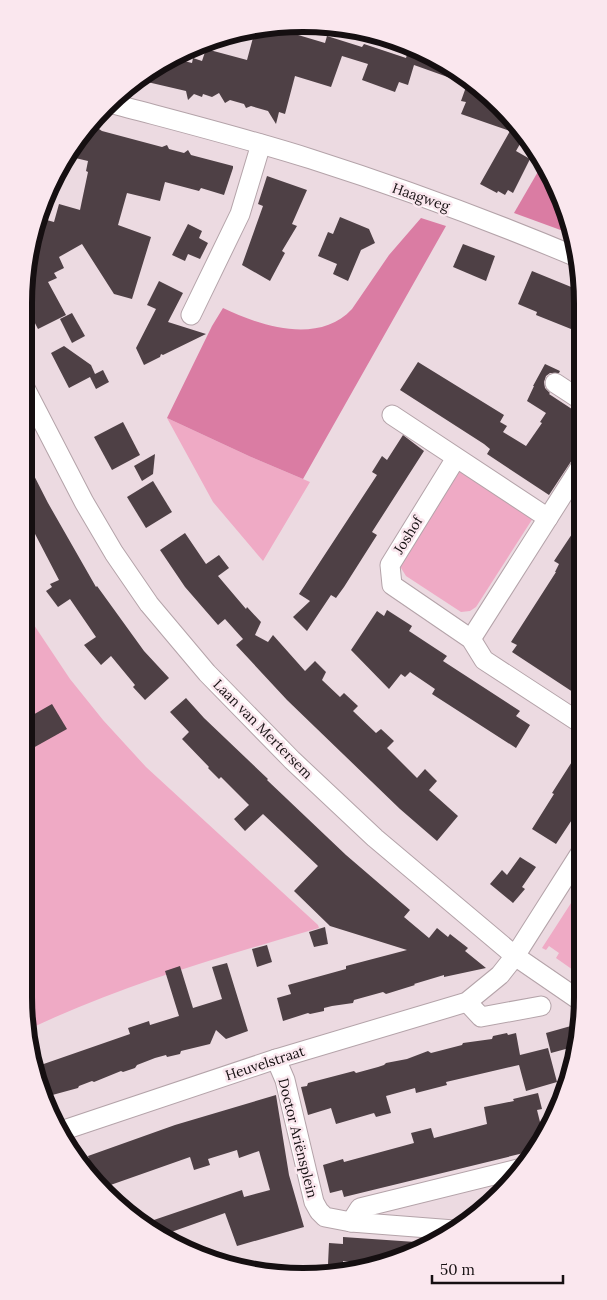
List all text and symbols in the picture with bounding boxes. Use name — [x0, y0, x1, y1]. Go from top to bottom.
street label: Haagweg — [390, 179, 452, 215]
street label: Joshof — [389, 512, 427, 558]
street label: Laan van Mertersem — [209, 675, 317, 783]
street label: Heuvelstraat — [223, 1042, 308, 1084]
street label: Doctor Ariënsplein — [274, 1076, 322, 1200]
scale bar — [432, 1252, 563, 1284]
text: 50 m — [440, 1260, 475, 1279]

